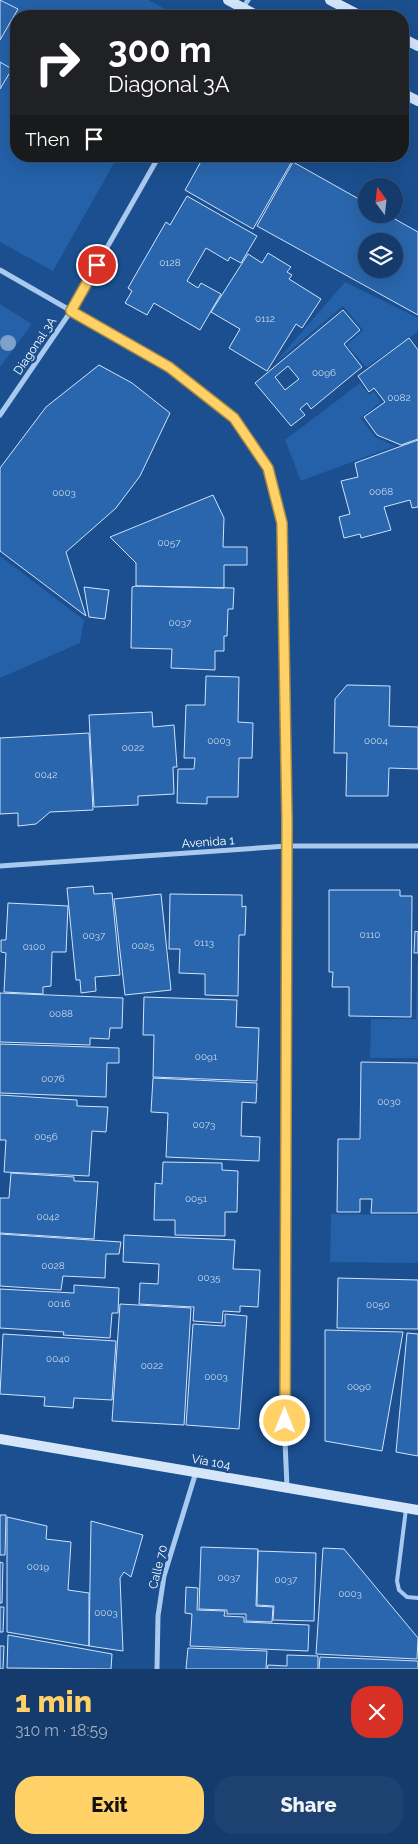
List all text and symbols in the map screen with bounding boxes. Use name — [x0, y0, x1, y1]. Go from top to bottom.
text: 300 m — [108, 29, 212, 70]
icon: right — [25, 30, 90, 95]
text: Diagonal 3A — [108, 71, 230, 97]
icon: arrive — [80, 125, 108, 153]
text: Then — [25, 128, 70, 150]
north arrow — [358, 178, 402, 222]
map controls — [358, 178, 403, 278]
button: layers — [358, 233, 403, 278]
pin — [76, 244, 118, 286]
icon: arrive — [83, 251, 111, 279]
house number: 0128 — [159, 257, 181, 268]
house number: 0112 — [255, 313, 275, 324]
street label: Diagonal 3A — [11, 315, 59, 377]
house number: 0096 — [312, 367, 336, 378]
house number: 0082 — [387, 392, 411, 403]
house number: 0068 — [369, 486, 393, 497]
house number: 0003 — [52, 487, 76, 498]
house number: 0057 — [157, 537, 181, 548]
house number: 0037 — [169, 617, 192, 628]
house number: 0003 — [207, 735, 231, 746]
house number: 0004 — [364, 735, 388, 746]
house number: 0022 — [122, 742, 144, 753]
house number: 0042 — [35, 769, 57, 780]
street label: Avenida 1 — [181, 833, 235, 851]
house number: 0110 — [360, 929, 380, 940]
house number: 0037 — [83, 930, 106, 941]
house number: 0113 — [194, 937, 214, 948]
house number: 0025 — [132, 940, 155, 951]
house number: 0100 — [23, 941, 45, 952]
house number: 0088 — [49, 1008, 73, 1019]
house number: 0091 — [195, 1051, 218, 1062]
house number: 0076 — [41, 1073, 65, 1084]
house number: 0030 — [377, 1096, 401, 1107]
house number: 0073 — [193, 1119, 215, 1130]
house number: 0056 — [34, 1131, 58, 1142]
house number: 0051 — [185, 1193, 208, 1204]
house number: 0042 — [37, 1211, 59, 1222]
house number: 0028 — [41, 1260, 65, 1271]
house number: 0035 — [197, 1272, 221, 1283]
house number: 0016 — [48, 1298, 70, 1309]
house number: 0050 — [366, 1299, 390, 1310]
house number: 0040 — [46, 1353, 70, 1364]
house number: 0022 — [141, 1360, 163, 1371]
house number: 0003 — [204, 1371, 228, 1382]
house number: 0090 — [347, 1381, 371, 1392]
position arrow — [258, 1394, 310, 1446]
street label: Vía 104 — [190, 1452, 232, 1472]
street label: Calle 70 — [146, 1543, 170, 1591]
house number: 0019 — [27, 1561, 49, 1572]
house number: 0037 — [218, 1572, 241, 1583]
house number: 0037 — [275, 1574, 298, 1585]
house number: 0003 — [338, 1588, 362, 1599]
house number: 0003 — [94, 1607, 118, 1618]
text: 1 min — [15, 1684, 92, 1719]
button: close — [351, 1686, 403, 1738]
text: 310 m · 18:59 — [15, 1721, 108, 1740]
button: Exit — [15, 1776, 204, 1834]
button: Share — [214, 1776, 403, 1834]

